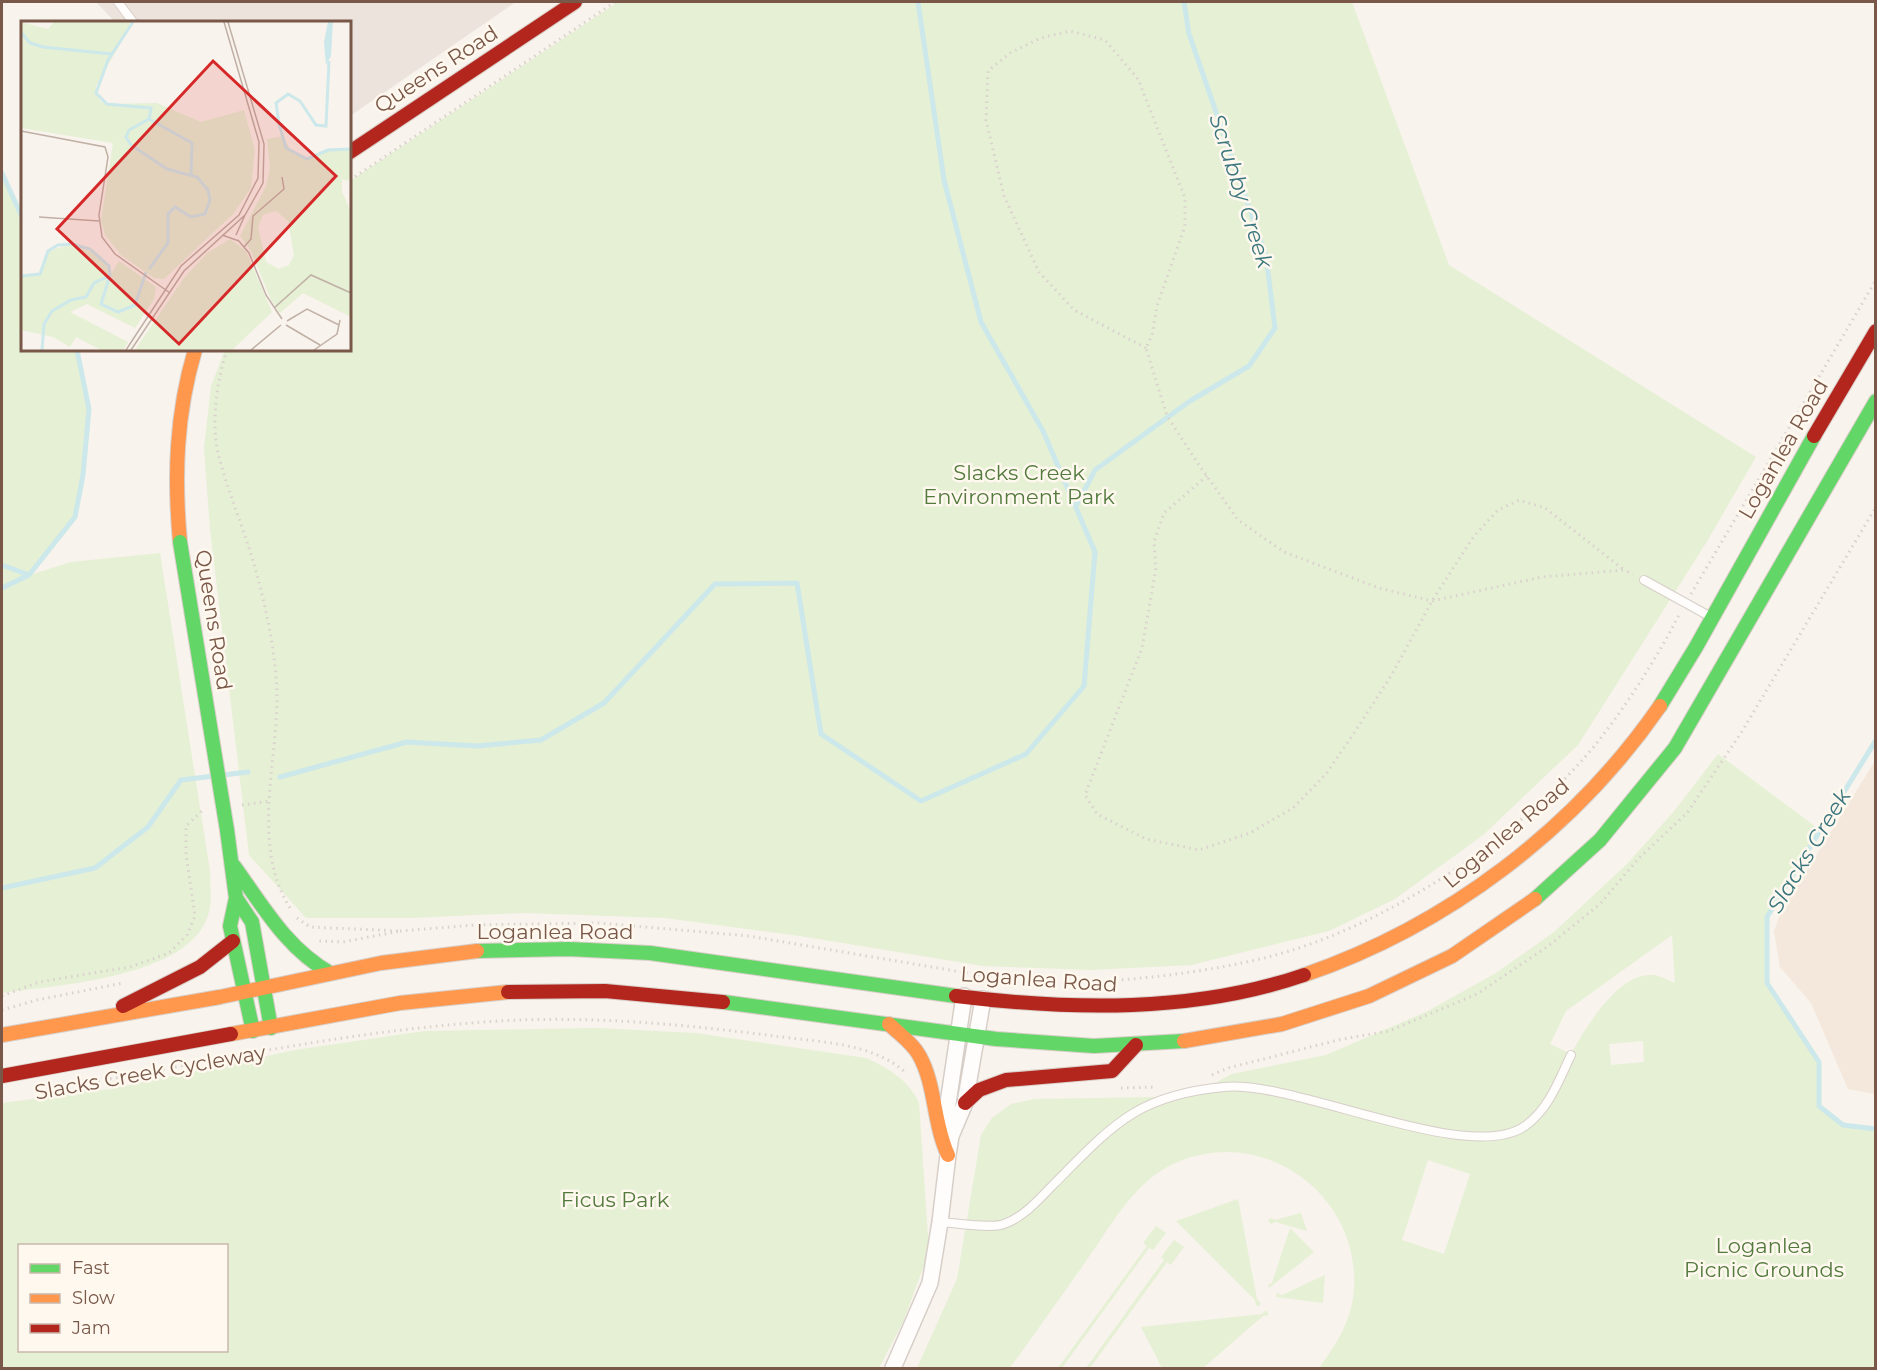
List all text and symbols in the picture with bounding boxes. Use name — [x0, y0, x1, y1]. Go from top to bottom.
street label: Queens Road — [370, 20, 502, 118]
inset map — [21, 21, 351, 351]
water label: Scrubby Creek — [1203, 110, 1279, 272]
street label: Loganlea Road — [1733, 375, 1833, 523]
park label: Slacks Creek Environment Park — [923, 460, 1115, 509]
street label: Queens Road — [191, 548, 237, 692]
street label: Loganlea Road — [1438, 773, 1574, 893]
water label: Slacks Creek — [1761, 783, 1857, 918]
street label: Loganlea Road — [476, 919, 634, 944]
street label: Loganlea Road — [960, 961, 1118, 997]
street label: Slacks Creek Cycleway — [32, 1039, 268, 1105]
park label: Ficus Park — [561, 1187, 670, 1212]
park label: Loganlea Picnic Grounds — [1684, 1233, 1844, 1282]
legend — [18, 1244, 228, 1352]
text: Fast — [72, 1257, 110, 1279]
text: Slow — [72, 1287, 115, 1309]
text: Jam — [71, 1317, 111, 1339]

